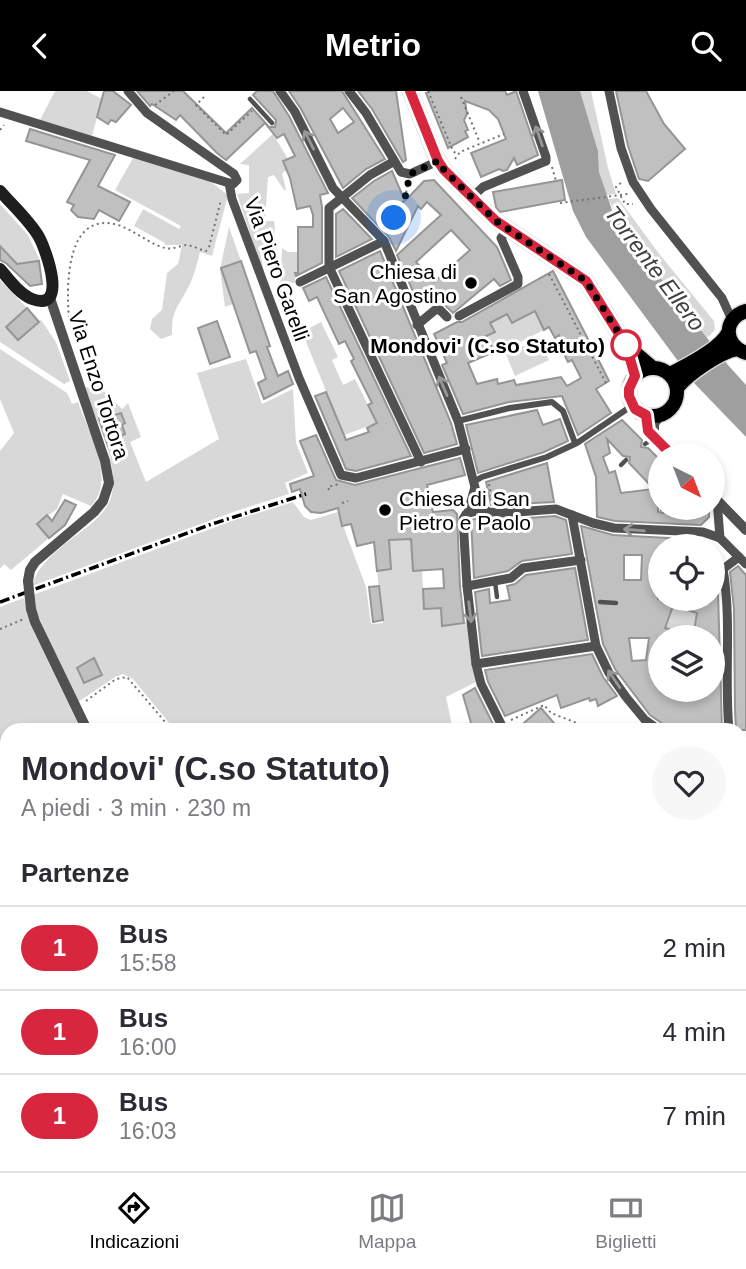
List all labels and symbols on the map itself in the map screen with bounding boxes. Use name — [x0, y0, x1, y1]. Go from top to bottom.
one-way arrow — [532, 126, 544, 148]
one-way arrow — [302, 130, 316, 151]
street label: Via Piero Garelli — [240, 194, 314, 344]
your location — [376, 200, 411, 235]
water label: Torrente Ellero — [599, 200, 711, 336]
place label: Chiesa di San Agostino — [333, 260, 457, 307]
marker: Chiesa di San Agostino — [463, 275, 479, 291]
street label: Via Enzo Tortora — [64, 308, 134, 462]
marker: Mondovi' (C.so Statuto) — [611, 330, 641, 360]
place label: Mondovi' (C.so Statuto) — [370, 334, 605, 357]
one-way arrow — [436, 376, 449, 398]
north arrow — [648, 443, 724, 520]
place label: Chiesa di San Pietro e Paolo — [399, 487, 531, 534]
marker: Chiesa di San Pietro e Paolo — [377, 502, 393, 518]
one-way arrow — [624, 523, 646, 536]
one-way arrow — [463, 600, 476, 623]
one-way arrow — [607, 670, 621, 689]

